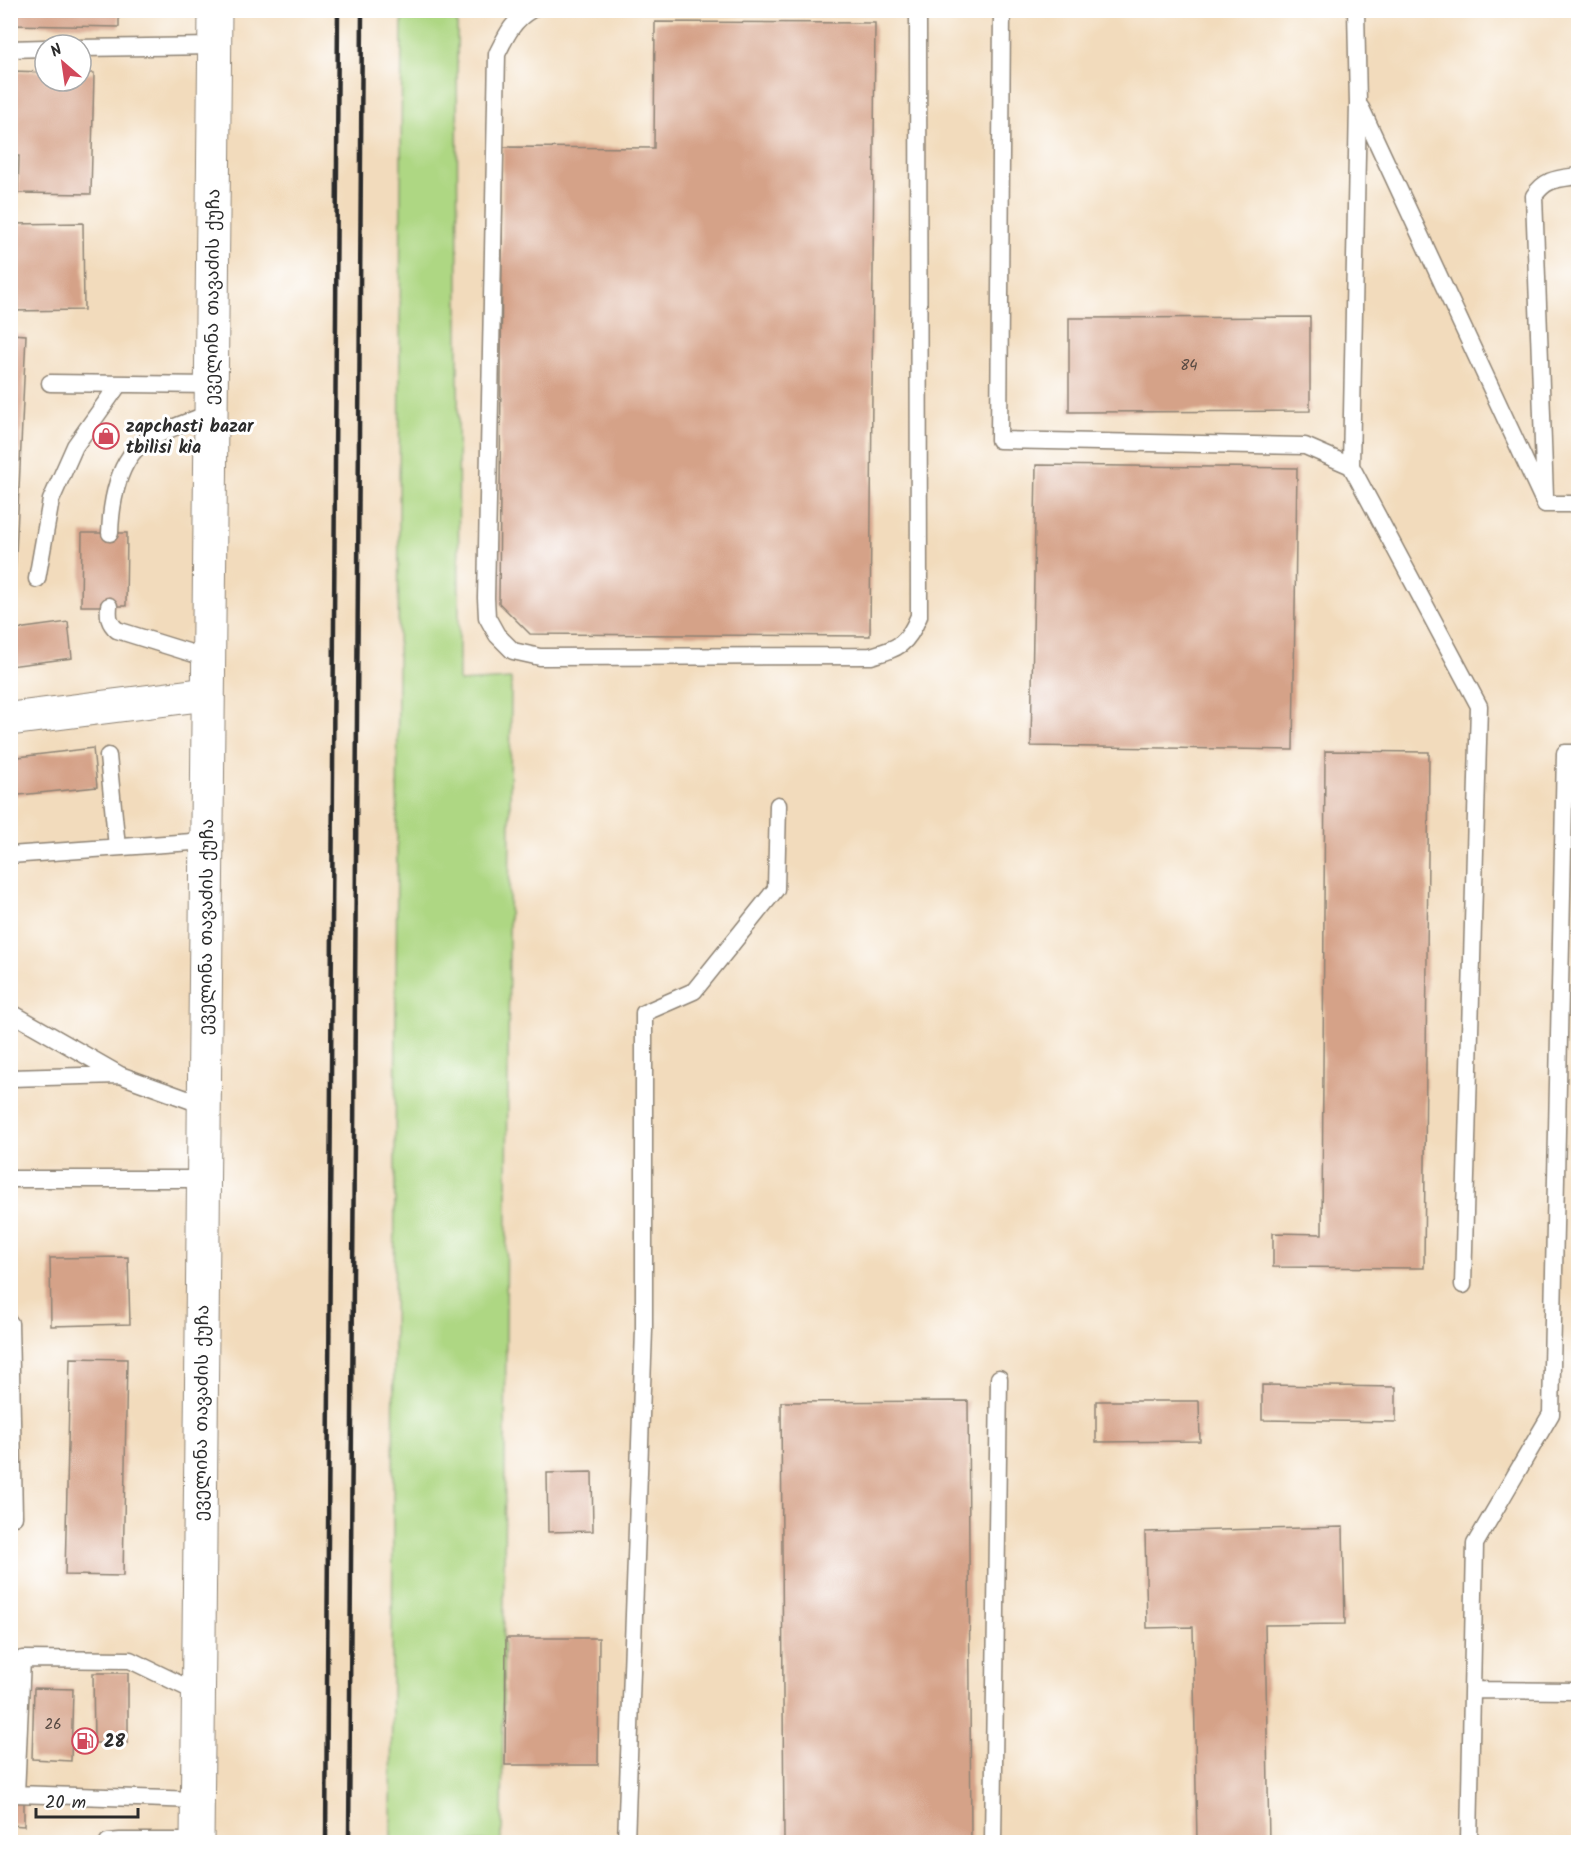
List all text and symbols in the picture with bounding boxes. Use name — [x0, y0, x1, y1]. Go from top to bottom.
north arrow — [33, 33, 93, 93]
text: N — [46, 38, 67, 65]
street label: ეველინა თავაძის ქუჩა — [198, 189, 229, 405]
house number: 84 — [1180, 354, 1198, 378]
place label: zapchasti bazar tbilisi kia — [126, 413, 255, 463]
shop icon: zapchasti bazar tbilisi kia — [91, 421, 121, 451]
street label: ეველინა თავაძის ქუჩა — [192, 819, 223, 1035]
street label: ეველინა თავაძის ქუჩა — [187, 1305, 218, 1521]
house number: 26 — [44, 1713, 62, 1737]
fuel station icon: 28 — [70, 1726, 100, 1756]
place label: 28 — [104, 1728, 125, 1757]
scale bar — [36, 1781, 138, 1819]
text: 20 m — [45, 1789, 86, 1818]

